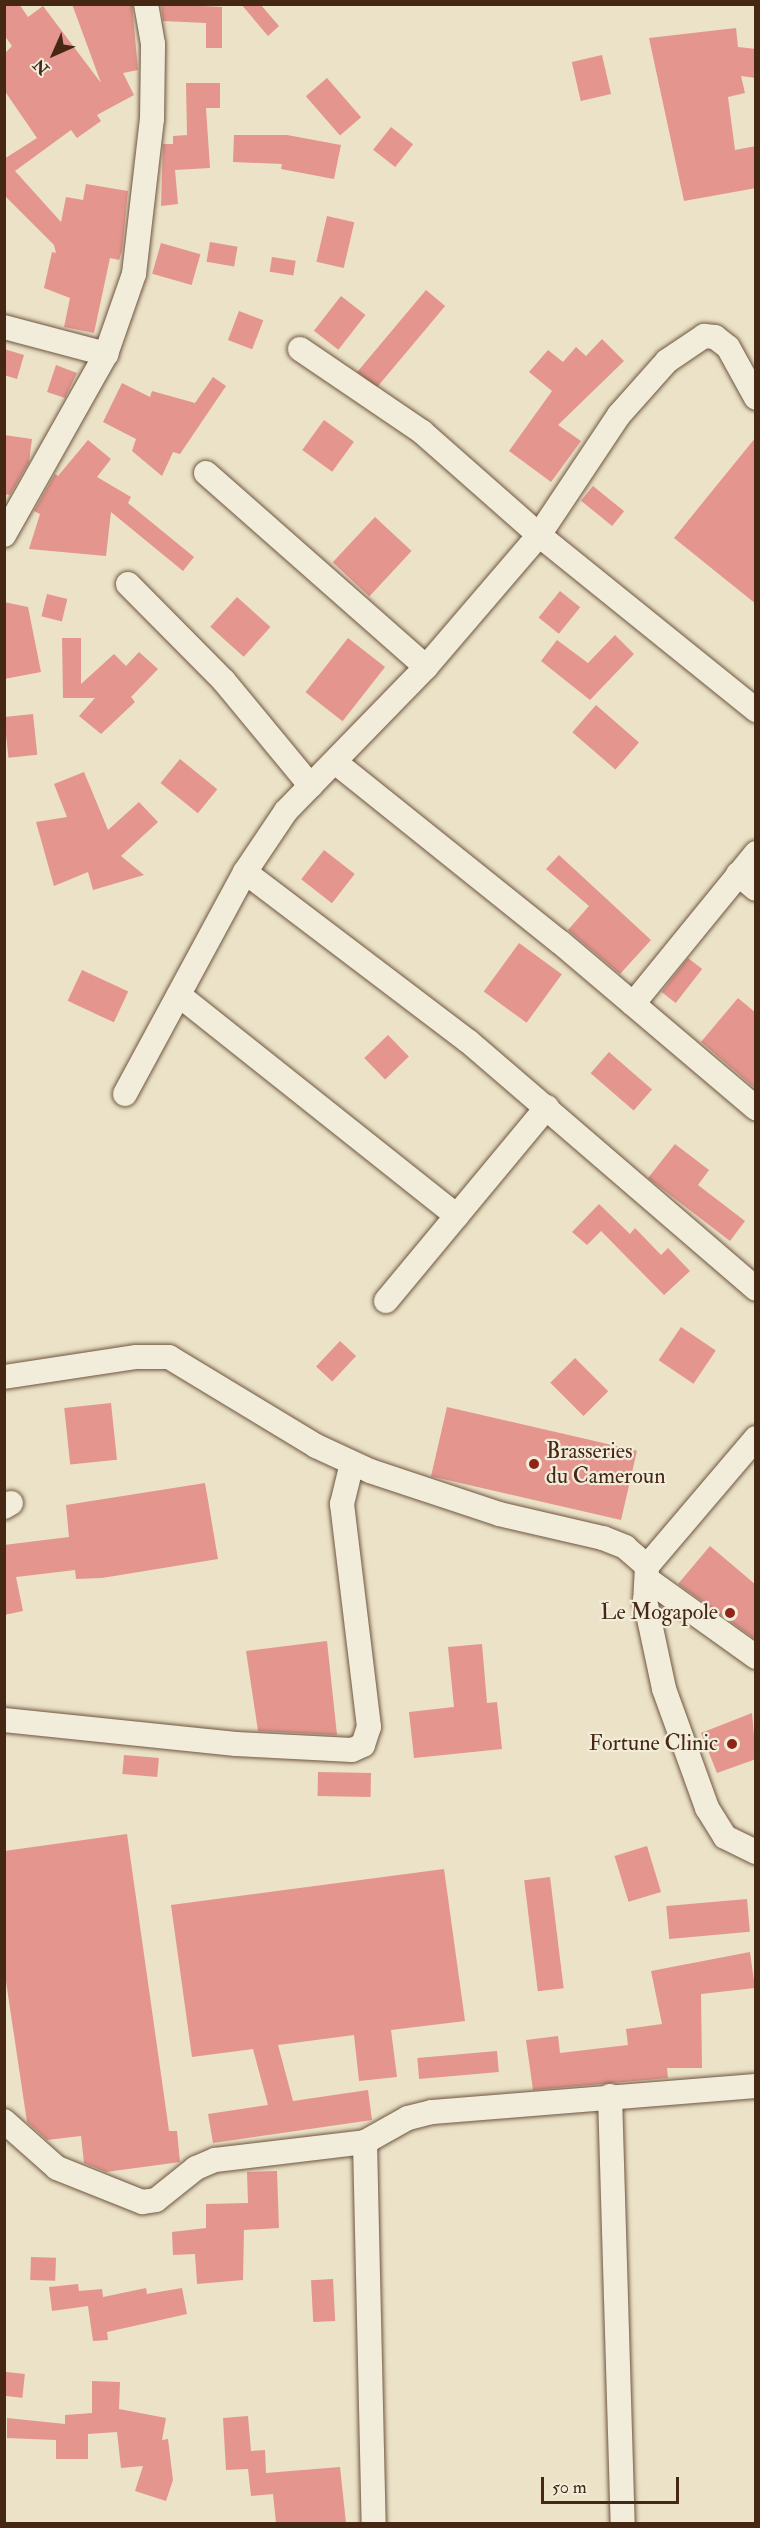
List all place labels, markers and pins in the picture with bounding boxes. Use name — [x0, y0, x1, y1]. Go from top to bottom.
place label: Brasseries du Cameroun — [546, 1438, 666, 1490]
marker: Brasseries du Cameroun — [527, 1457, 541, 1471]
place label: Le Mogapole — [601, 1600, 718, 1626]
marker: Le Mogapole — [723, 1606, 737, 1620]
place label: Fortune Clinic — [589, 1731, 718, 1757]
marker: Fortune Clinic — [723, 1735, 741, 1753]

